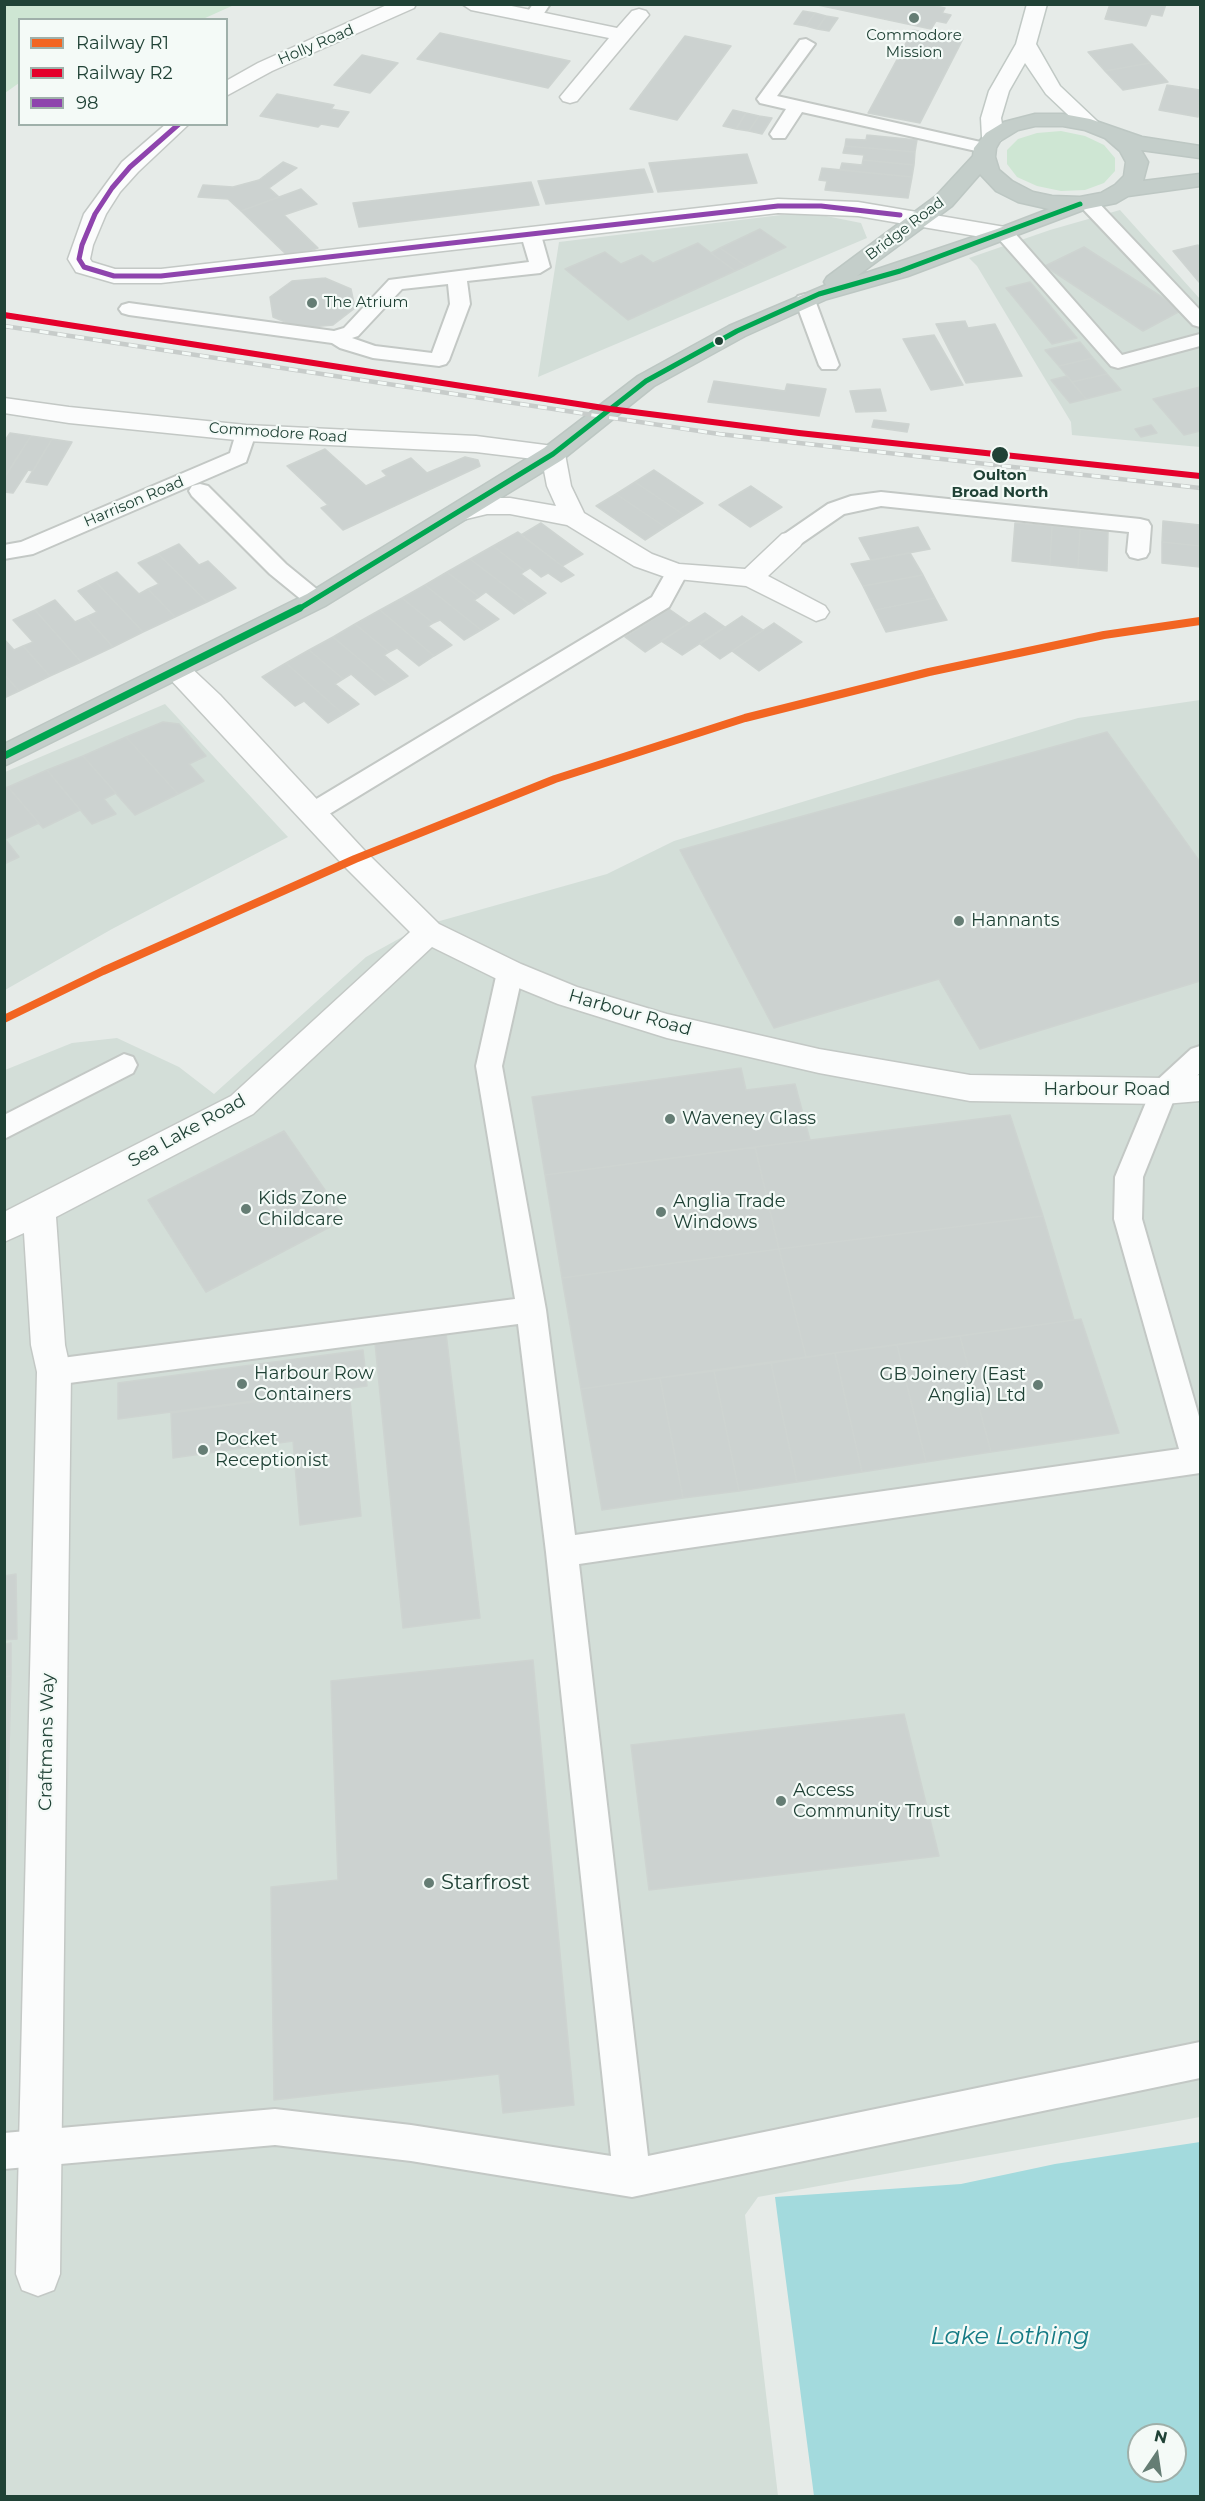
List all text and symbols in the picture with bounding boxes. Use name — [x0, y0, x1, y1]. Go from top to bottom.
marker: Commodore Mission — [907, 11, 921, 25]
legend — [18, 18, 228, 126]
street label: Holly Road — [275, 21, 357, 69]
place label: Commodore Mission — [866, 27, 962, 62]
text: Railway R1 — [76, 32, 169, 54]
text: Railway R2 — [76, 62, 173, 84]
text: 98 — [76, 92, 98, 114]
street label: Bridge Road — [862, 194, 948, 264]
place label: The Atrium — [324, 294, 408, 312]
marker: The Atrium — [305, 296, 319, 310]
unlabelled marker — [713, 335, 725, 347]
street label: Commodore Road — [208, 419, 348, 447]
marker: Oulton Broad North — [990, 445, 1010, 465]
place label: Oulton Broad North — [952, 467, 1048, 502]
street label: Harrison Road — [81, 473, 187, 531]
place label: Hannants — [971, 910, 1059, 932]
marker: Hannants — [952, 914, 966, 928]
street label: Harbour Road — [566, 985, 694, 1041]
street label: Harbour Road — [1044, 1079, 1170, 1101]
street label: Sea Lake Road — [124, 1090, 250, 1172]
place label: Waveney Glass — [682, 1108, 816, 1130]
marker: Waveney Glass — [663, 1112, 677, 1126]
place label: Kids Zone Childcare — [258, 1188, 347, 1230]
place label: Anglia Trade Windows — [673, 1191, 786, 1234]
marker: Kids Zone Childcare — [239, 1202, 253, 1216]
marker: Anglia Trade Windows — [654, 1205, 668, 1219]
place label: Harbour Row Containers — [254, 1363, 374, 1406]
place label: GB Joinery (East Anglia) Ltd — [880, 1364, 1026, 1406]
marker: Harbour Row Containers — [235, 1377, 249, 1391]
marker: GB Joinery (East Anglia) Ltd — [1031, 1378, 1045, 1392]
place label: Pocket Receptionist — [215, 1429, 328, 1472]
marker: Pocket Receptionist — [196, 1443, 210, 1457]
street label: Craftmans Way — [35, 1673, 59, 1811]
place label: Access Community Trust — [793, 1780, 950, 1822]
marker: Access Community Trust — [774, 1794, 788, 1808]
place label: Starfrost — [441, 1870, 530, 1896]
marker: Starfrost — [422, 1876, 436, 1890]
water label: Lake Lothing — [931, 2323, 1089, 2351]
north arrow — [1127, 2423, 1187, 2483]
text: N — [1152, 2426, 1169, 2448]

